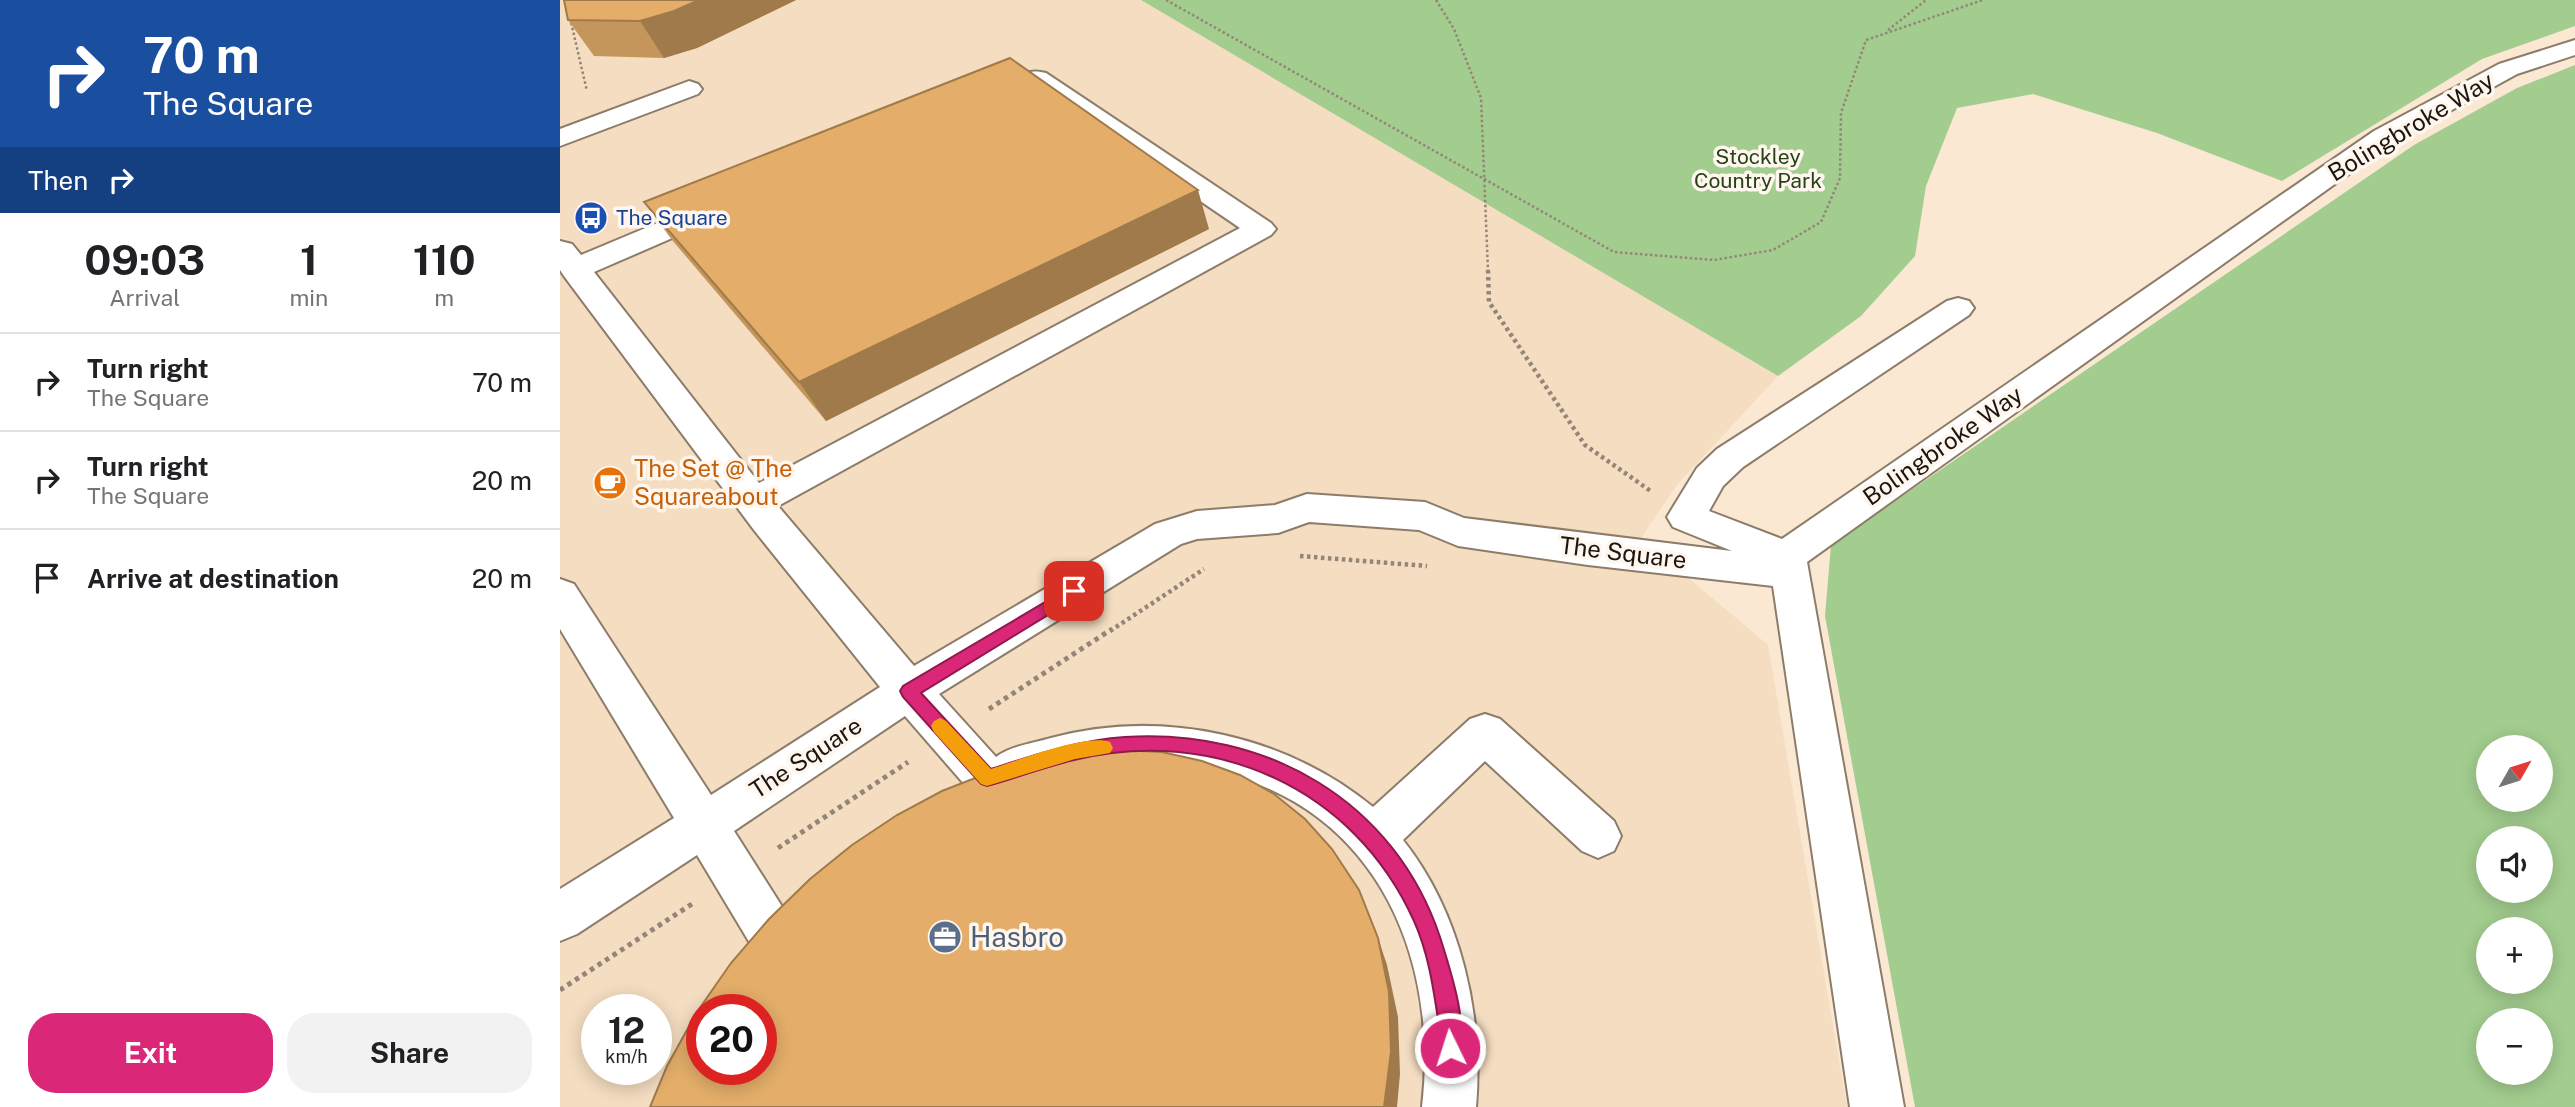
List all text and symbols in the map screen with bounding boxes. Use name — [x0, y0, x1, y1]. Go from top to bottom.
text: 70 m — [143, 26, 260, 84]
icon: right — [28, 28, 119, 119]
street label: Bolingbroke Way — [2323, 66, 2498, 187]
text: The Square — [143, 85, 313, 122]
park label: Stockley Country Park — [1694, 144, 1822, 193]
icon: right — [102, 161, 140, 199]
text: Then — [28, 165, 88, 196]
bus stop icon: The Square — [572, 199, 610, 237]
place label: The Square — [616, 205, 728, 230]
text: 09:03 — [84, 235, 205, 284]
text: 1 — [300, 235, 318, 284]
text: 110 — [413, 235, 476, 284]
text: Arrival — [109, 284, 180, 311]
text: min — [289, 284, 328, 311]
text: m — [434, 284, 454, 311]
text: Turn right — [87, 353, 209, 384]
icon: right — [28, 363, 66, 401]
text: 70 m — [472, 367, 532, 398]
street label: Bolingbroke Way — [1857, 380, 2028, 511]
text: The Square — [87, 384, 209, 411]
text: Turn right — [87, 451, 209, 482]
place label: The Set @ The Squareabout — [634, 454, 793, 510]
icon: right — [28, 461, 66, 499]
cafe icon: The Set @ The Squareabout — [591, 464, 629, 502]
text: 20 m — [472, 465, 532, 496]
text: The Square — [87, 482, 209, 509]
street label: The Square — [1558, 530, 1688, 574]
icon: arrive — [28, 559, 66, 597]
pin — [1044, 561, 1104, 621]
text: Arrive at destination — [87, 563, 339, 594]
text: 20 m — [472, 563, 532, 594]
icon: arrive — [1055, 572, 1093, 610]
street label: The Square — [744, 711, 867, 804]
north arrow — [2476, 735, 2553, 812]
map controls — [2476, 735, 2553, 1085]
button: sound — [2476, 826, 2553, 903]
button: + — [2476, 917, 2553, 994]
office icon: Hasbro — [926, 918, 964, 956]
place label: Hasbro — [970, 920, 1064, 953]
speed limit sign: 20 — [686, 994, 777, 1085]
button: − — [2476, 1008, 2553, 1085]
text: 12 — [608, 1010, 645, 1051]
position arrow — [1413, 1011, 1487, 1085]
button: Exit — [28, 1013, 273, 1093]
button: Share — [287, 1013, 532, 1093]
text: km/h — [605, 1046, 648, 1067]

